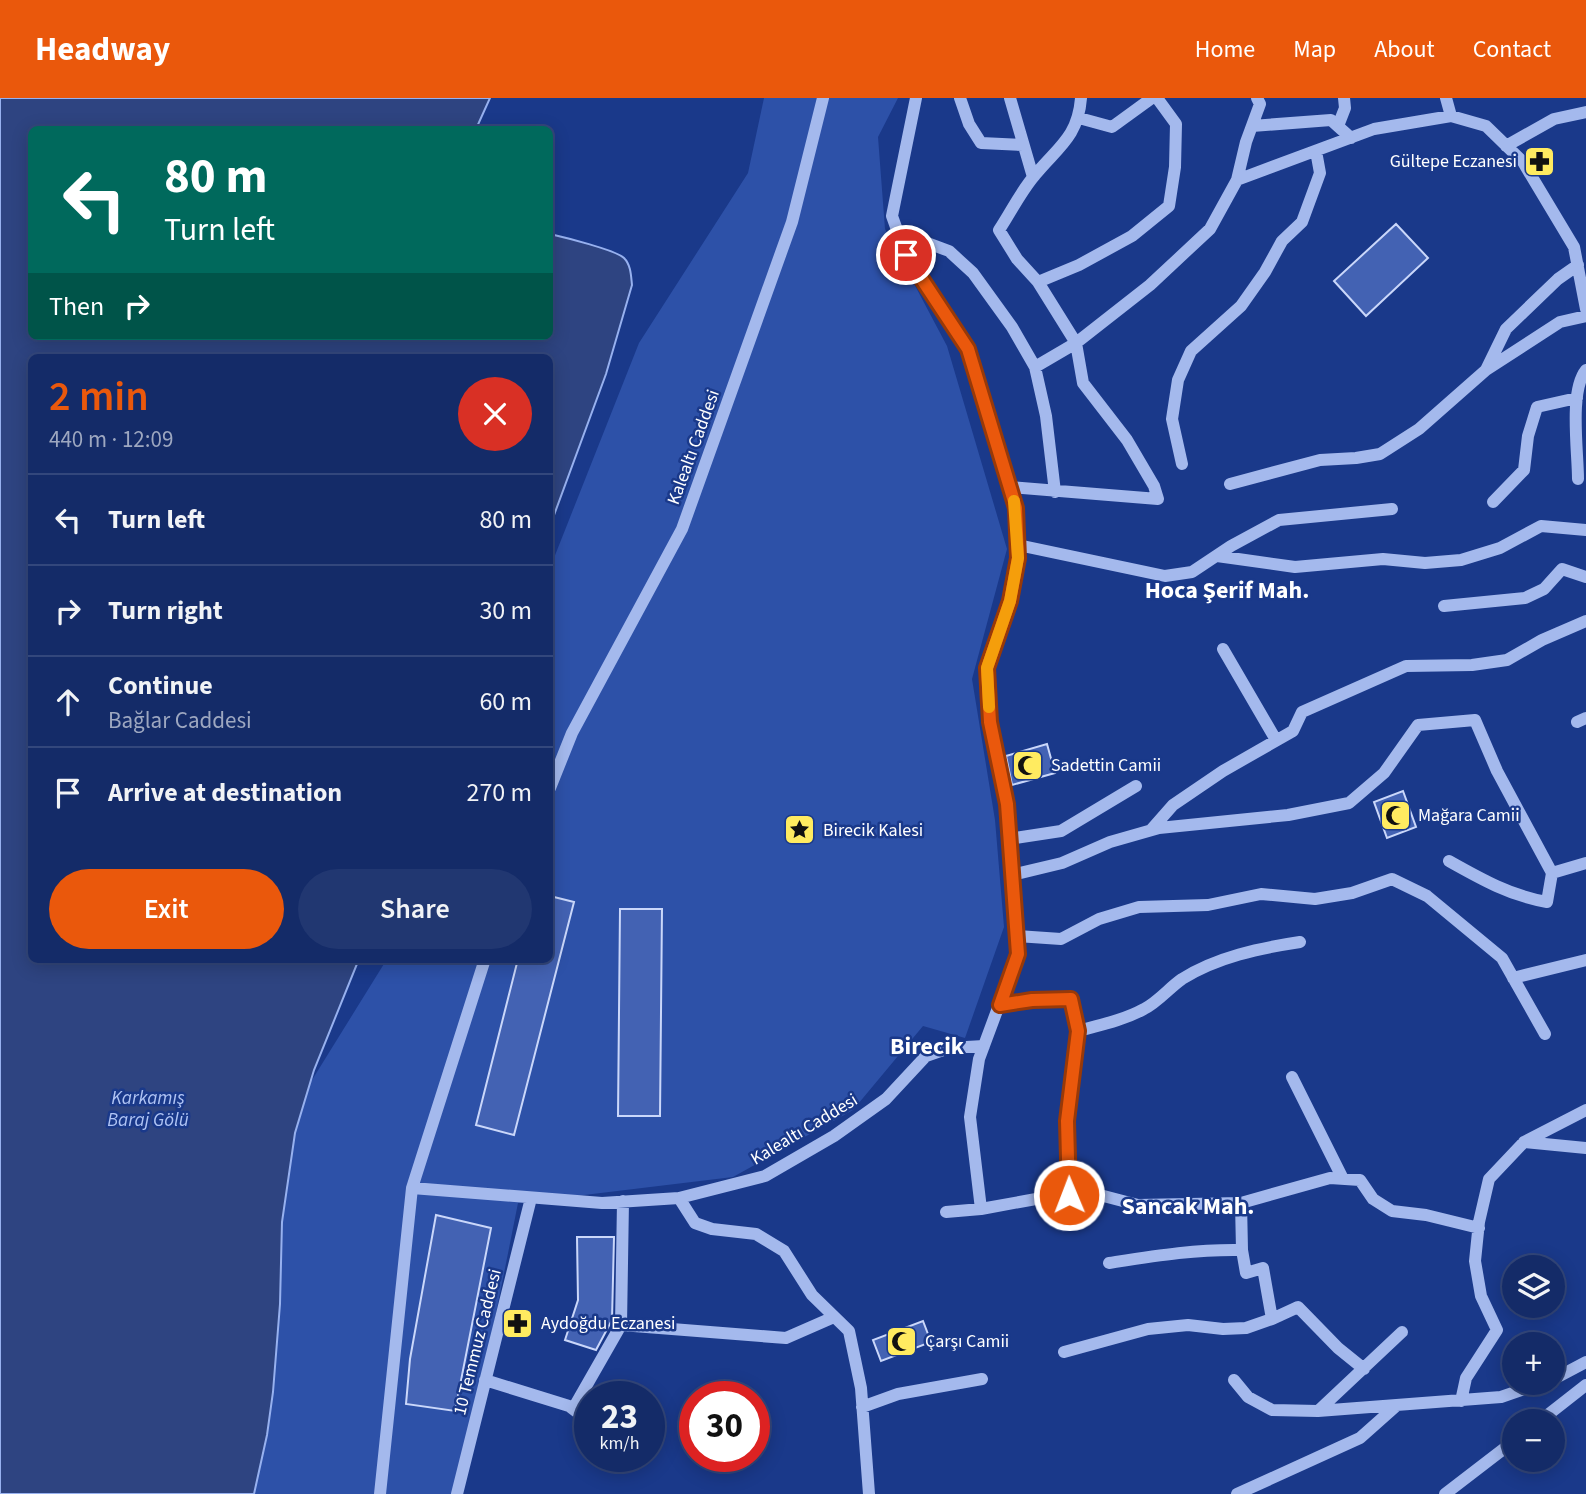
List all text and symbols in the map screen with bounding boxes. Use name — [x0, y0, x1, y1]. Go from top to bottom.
text: Headway — [35, 26, 170, 73]
text: Home — [1195, 32, 1255, 67]
text: Map — [1293, 32, 1336, 67]
text: About — [1374, 32, 1435, 67]
text: Contact — [1473, 32, 1551, 67]
text: 80 m — [164, 142, 268, 212]
pharmacy icon: Gültepe Eczanesi — [1523, 144, 1557, 178]
place label: Gültepe Eczanesi — [1390, 149, 1517, 174]
icon: left — [49, 154, 140, 245]
text: Turn left — [164, 207, 275, 253]
pin — [876, 225, 936, 285]
icon: arrive — [887, 236, 925, 274]
icon: right — [118, 287, 156, 325]
text: Then — [49, 288, 104, 325]
text: 2 min — [49, 367, 149, 427]
button: close — [458, 377, 532, 451]
street label: Kalealtı Caddesi — [661, 386, 726, 508]
text: 440 m · 12:09 — [49, 423, 173, 456]
icon: left — [49, 501, 87, 539]
text: Turn left — [108, 501, 205, 538]
text: 80 m — [479, 501, 532, 538]
district label: Hoca Şerif Mah. — [1145, 573, 1309, 608]
icon: right — [49, 592, 87, 630]
text: Turn right — [108, 592, 223, 629]
text: 30 m — [479, 592, 532, 629]
text: Continue — [108, 667, 213, 704]
icon: ahead — [49, 683, 87, 721]
text: 60 m — [479, 683, 532, 720]
text: Bağlar Caddesi — [108, 704, 252, 737]
mosque icon: Sadettin Camii — [1011, 748, 1045, 782]
place label: Sadettin Camii — [1051, 753, 1161, 778]
icon: arrive — [49, 774, 87, 812]
text: Arrive at destination — [108, 774, 342, 811]
text: 270 m — [466, 774, 532, 811]
mosque icon: Mağara Camii — [1378, 798, 1412, 832]
place label: Mağara Camii — [1418, 803, 1520, 828]
place icon: Birecik Kalesi — [783, 813, 817, 847]
place label: Birecik Kalesi — [823, 818, 923, 843]
button: Exit — [49, 869, 284, 949]
button: Share — [298, 869, 532, 949]
district label: Birecik — [890, 1029, 965, 1064]
water label: Karkamış Baraj Gölü — [107, 1085, 189, 1134]
street label: Kalealtı Caddesi — [746, 1088, 862, 1171]
position arrow — [1032, 1158, 1106, 1232]
district label: Sancak Mah. — [1121, 1189, 1255, 1224]
map controls — [1502, 1255, 1565, 1472]
button: layers — [1502, 1255, 1565, 1318]
street label: 10 Temmuz Caddesi — [447, 1266, 508, 1418]
pharmacy icon: Aydoğdu Eczanesi — [501, 1306, 535, 1340]
place label: Aydoğdu Eczanesi — [541, 1311, 676, 1336]
mosque icon: Çarşı Camii — [885, 1324, 919, 1358]
place label: Çarşı Camii — [925, 1329, 1009, 1354]
button: + — [1502, 1332, 1565, 1395]
speed limit sign: 30 — [679, 1381, 770, 1472]
text: 23 — [601, 1392, 638, 1442]
button: − — [1502, 1409, 1565, 1472]
text: km/h — [600, 1431, 639, 1456]

